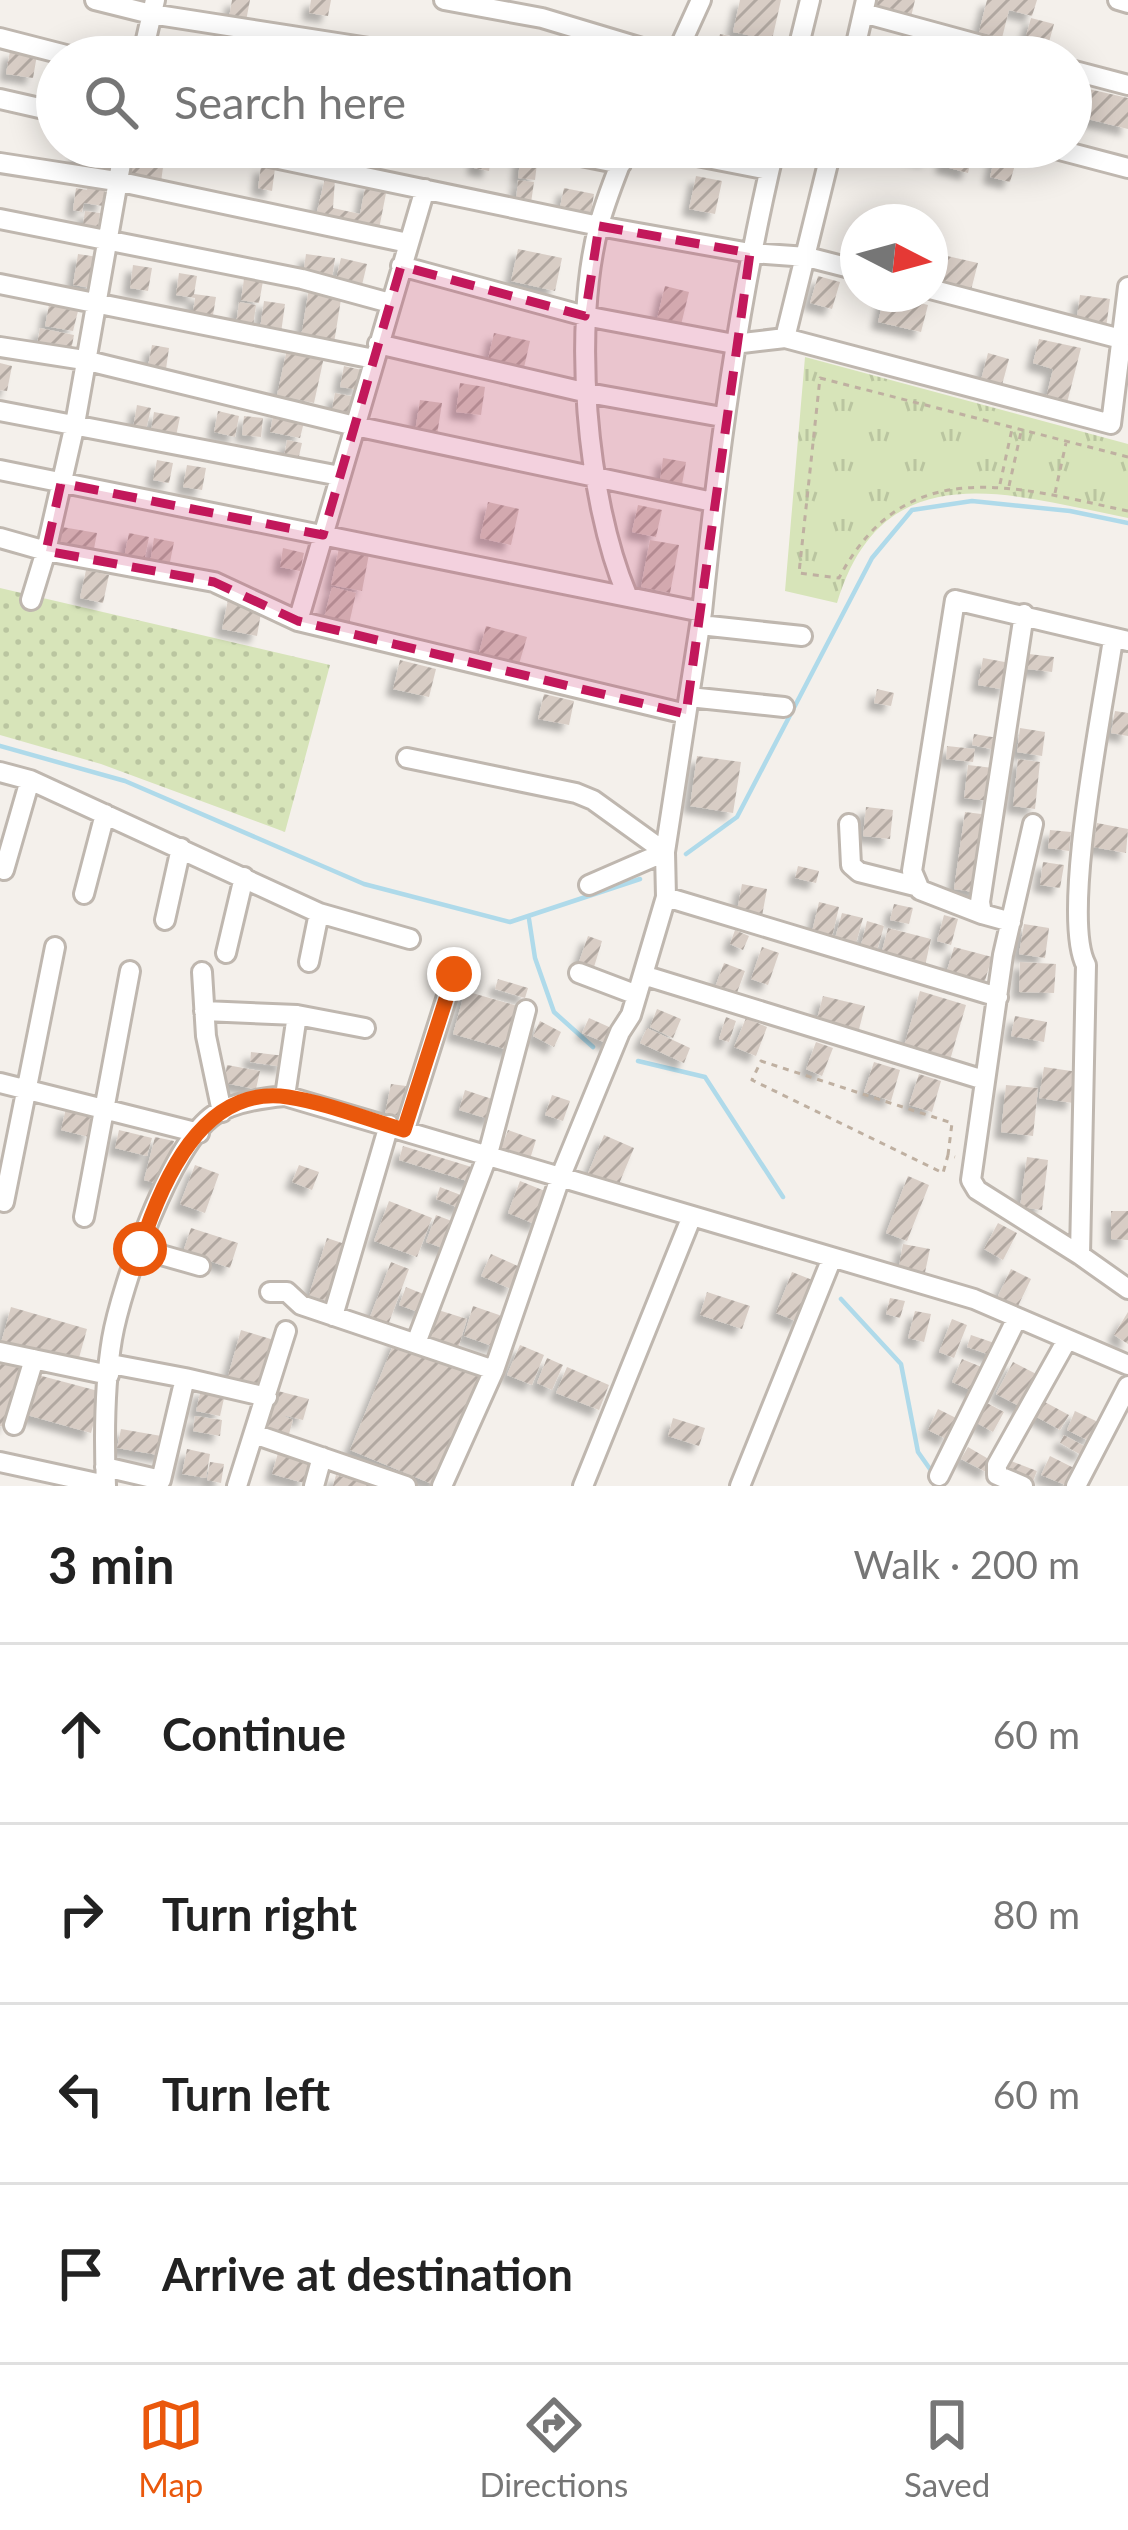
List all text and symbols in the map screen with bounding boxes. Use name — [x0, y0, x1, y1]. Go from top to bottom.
search box — [36, 36, 1092, 168]
icon: search — [78, 69, 144, 135]
text: Search here — [174, 75, 406, 129]
north arrow — [840, 204, 948, 312]
route end — [427, 947, 481, 1001]
route start — [113, 1222, 167, 1276]
text: 3 min — [48, 1534, 174, 1595]
text: Walk · 200 m — [853, 1541, 1080, 1587]
icon: ahead — [48, 1701, 114, 1767]
text: Continue — [162, 1707, 346, 1761]
text: 60 m — [993, 1711, 1080, 1757]
icon: right — [48, 1881, 114, 1947]
text: Turn right — [162, 1887, 357, 1941]
text: 80 m — [993, 1891, 1080, 1937]
icon: left — [48, 2061, 114, 2127]
text: Turn left — [162, 2067, 330, 2121]
text: 60 m — [993, 2071, 1080, 2117]
icon: arrive — [48, 2241, 114, 2307]
text: Arrive at destination — [162, 2247, 573, 2301]
tab: Map — [138, 2392, 204, 2504]
tab: Directions — [479, 2392, 628, 2504]
tab: Saved — [904, 2392, 990, 2504]

